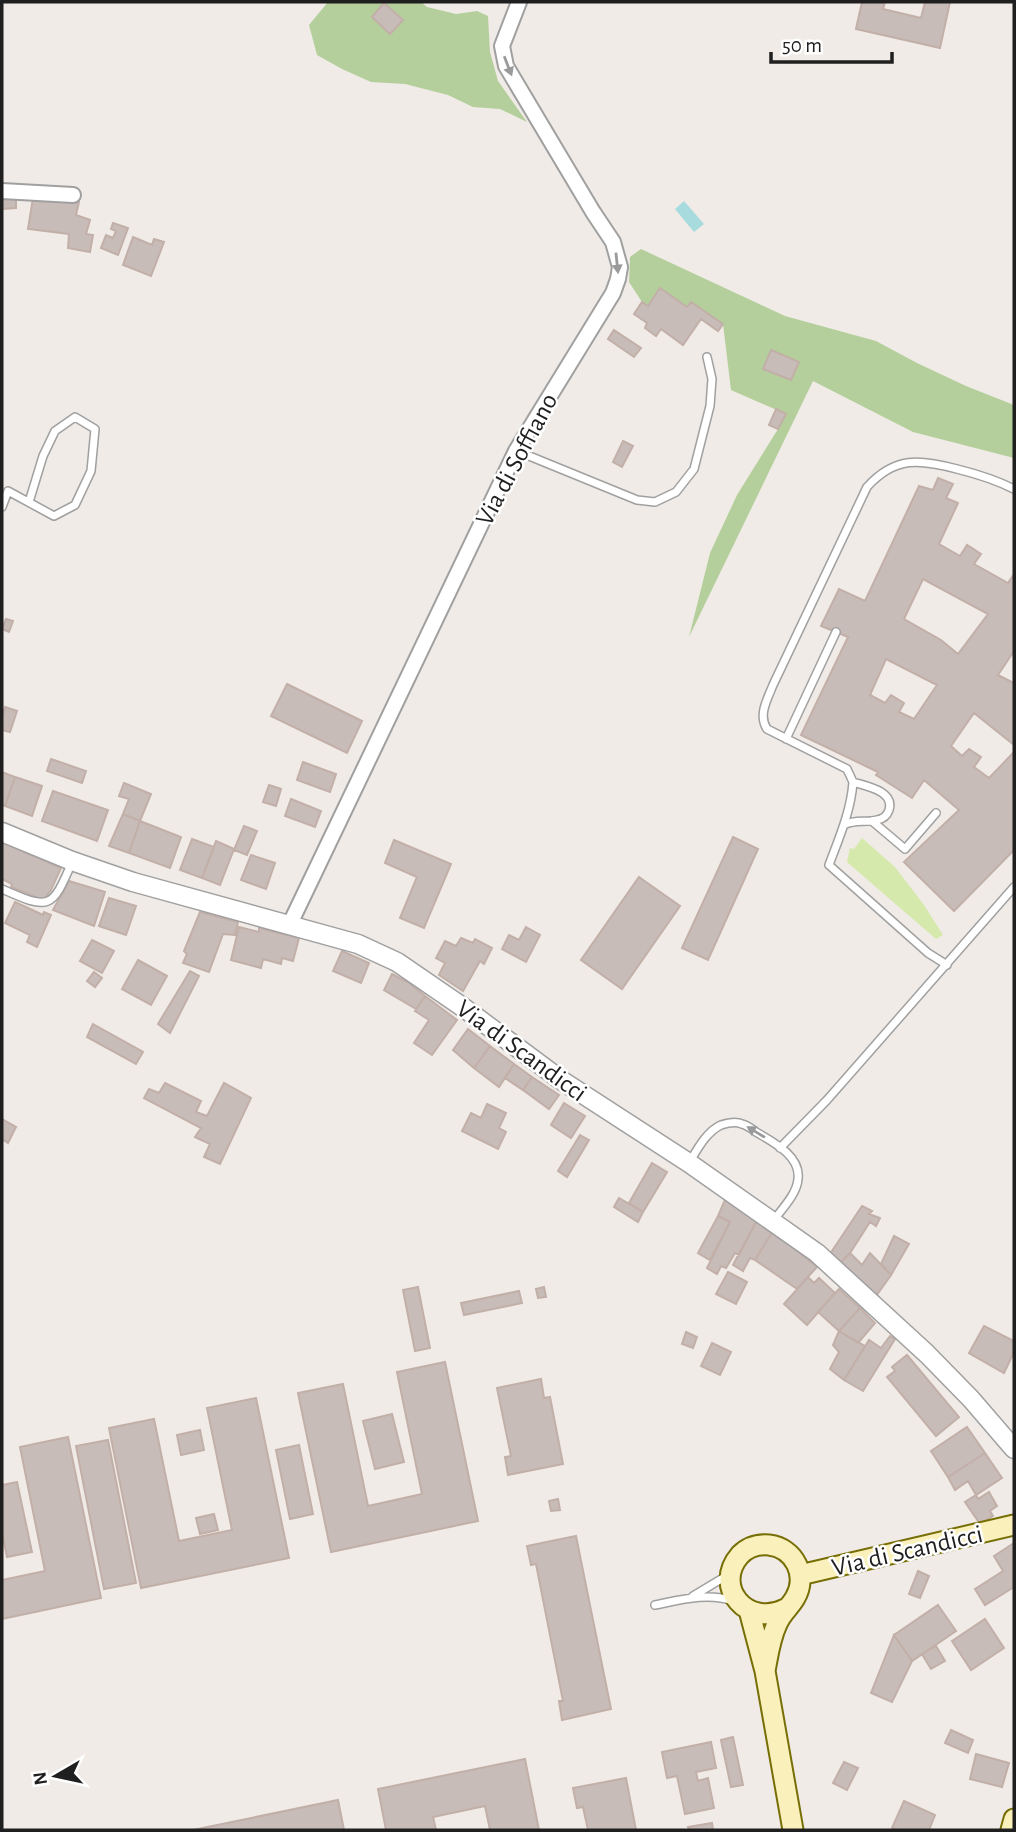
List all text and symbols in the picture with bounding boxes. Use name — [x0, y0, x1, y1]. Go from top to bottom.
scale bar — [771, 21, 892, 65]
text: 50 m — [782, 35, 822, 56]
one-way arrow — [503, 56, 514, 77]
one-way arrow — [612, 252, 623, 274]
street label: Via di Soffiano — [471, 389, 563, 530]
street label: Via di Scandicci — [451, 995, 591, 1107]
one-way arrow — [746, 1125, 765, 1138]
street label: Via di Scandicci — [829, 1521, 985, 1581]
north arrow — [21, 1741, 91, 1811]
text: N — [30, 1770, 51, 1786]

